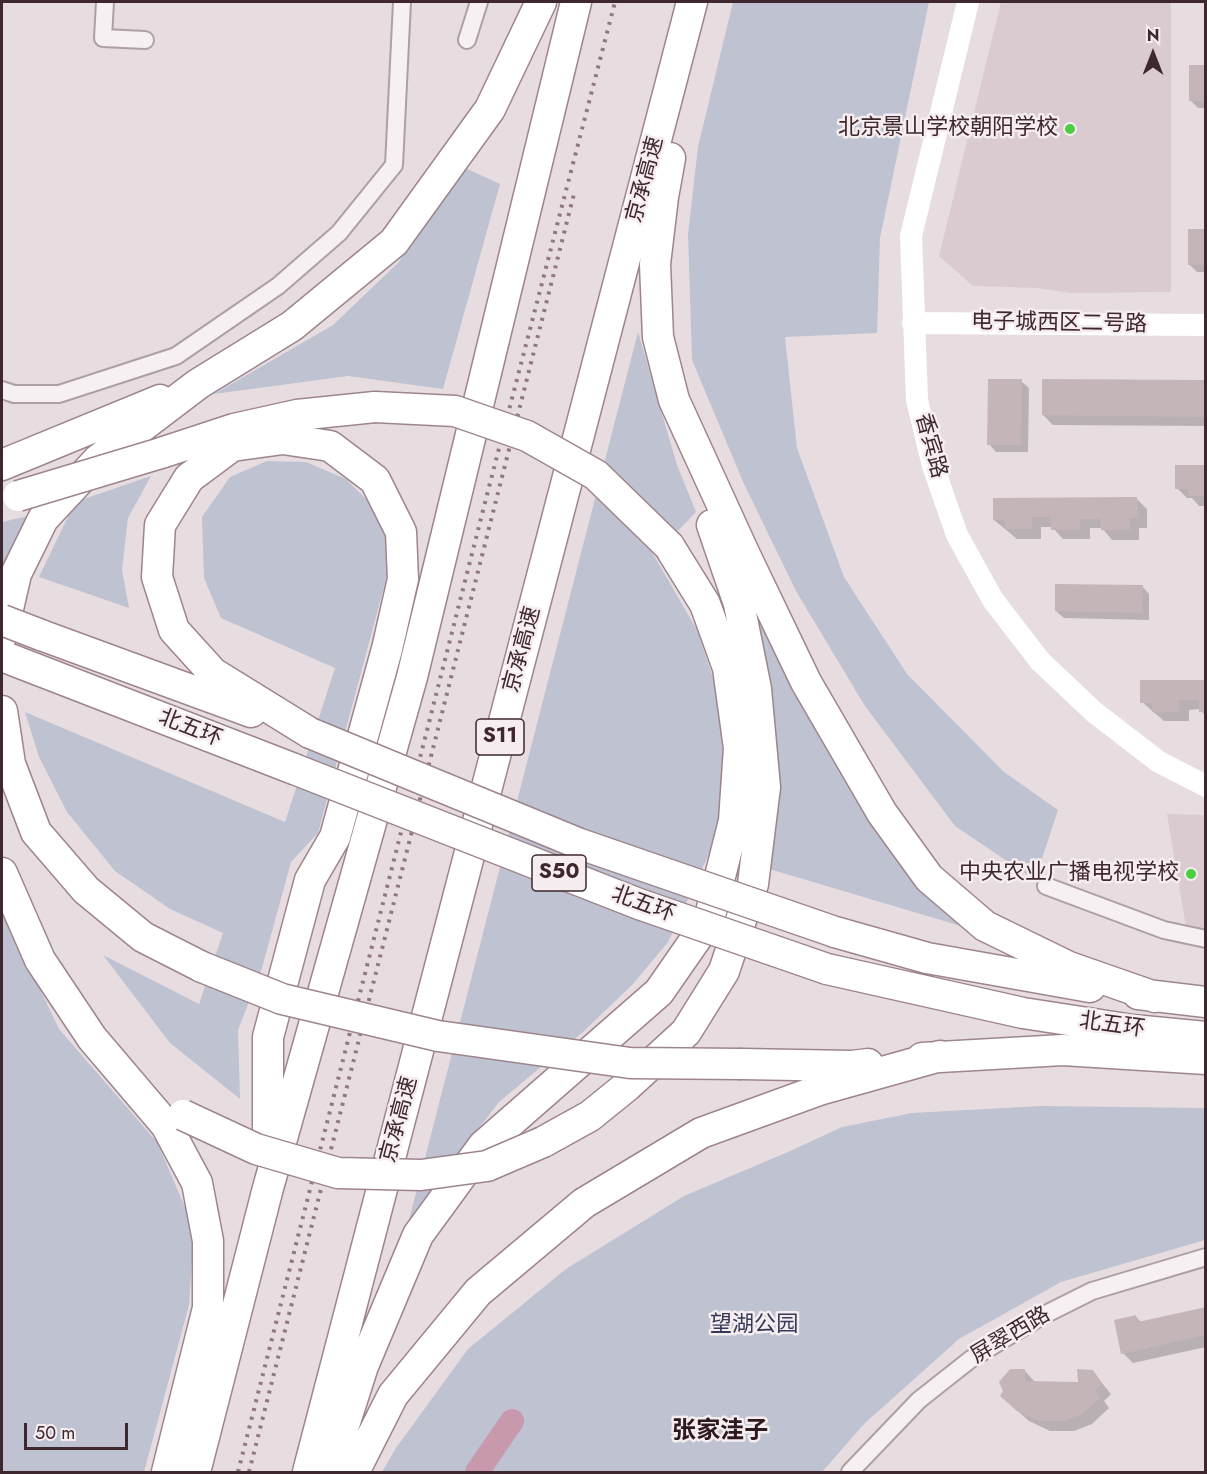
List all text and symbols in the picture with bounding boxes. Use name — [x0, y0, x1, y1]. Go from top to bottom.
north arrow — [1123, 24, 1183, 84]
text: N — [1147, 24, 1159, 47]
place label: 北京景山学校朝阳学校 — [838, 116, 1058, 142]
marker: 北京景山学校朝阳学校 — [1063, 122, 1077, 136]
street label: 京承高速 — [622, 134, 670, 226]
street label: 电子城西区二号路 — [971, 309, 1147, 339]
street label: 香宾路 — [909, 411, 951, 481]
street label: 京承高速 — [499, 604, 547, 696]
street label: 北五环 — [154, 705, 226, 753]
road number: S11 — [476, 719, 524, 755]
road number: S50 — [532, 855, 586, 891]
place label: 中央农业广播电视学校 — [959, 861, 1179, 887]
marker: 中央农业广播电视学校 — [1184, 867, 1198, 881]
street label: 北五环 — [607, 881, 679, 929]
street label: 北五环 — [1077, 1008, 1147, 1044]
street label: 京承高速 — [376, 1074, 424, 1166]
street label: 屏翠西路 — [966, 1302, 1056, 1370]
park label: 望湖公园 — [710, 1313, 798, 1339]
scale bar — [27, 1411, 130, 1449]
district label: 张家洼子 — [672, 1418, 768, 1446]
text: 50 m — [35, 1420, 75, 1446]

